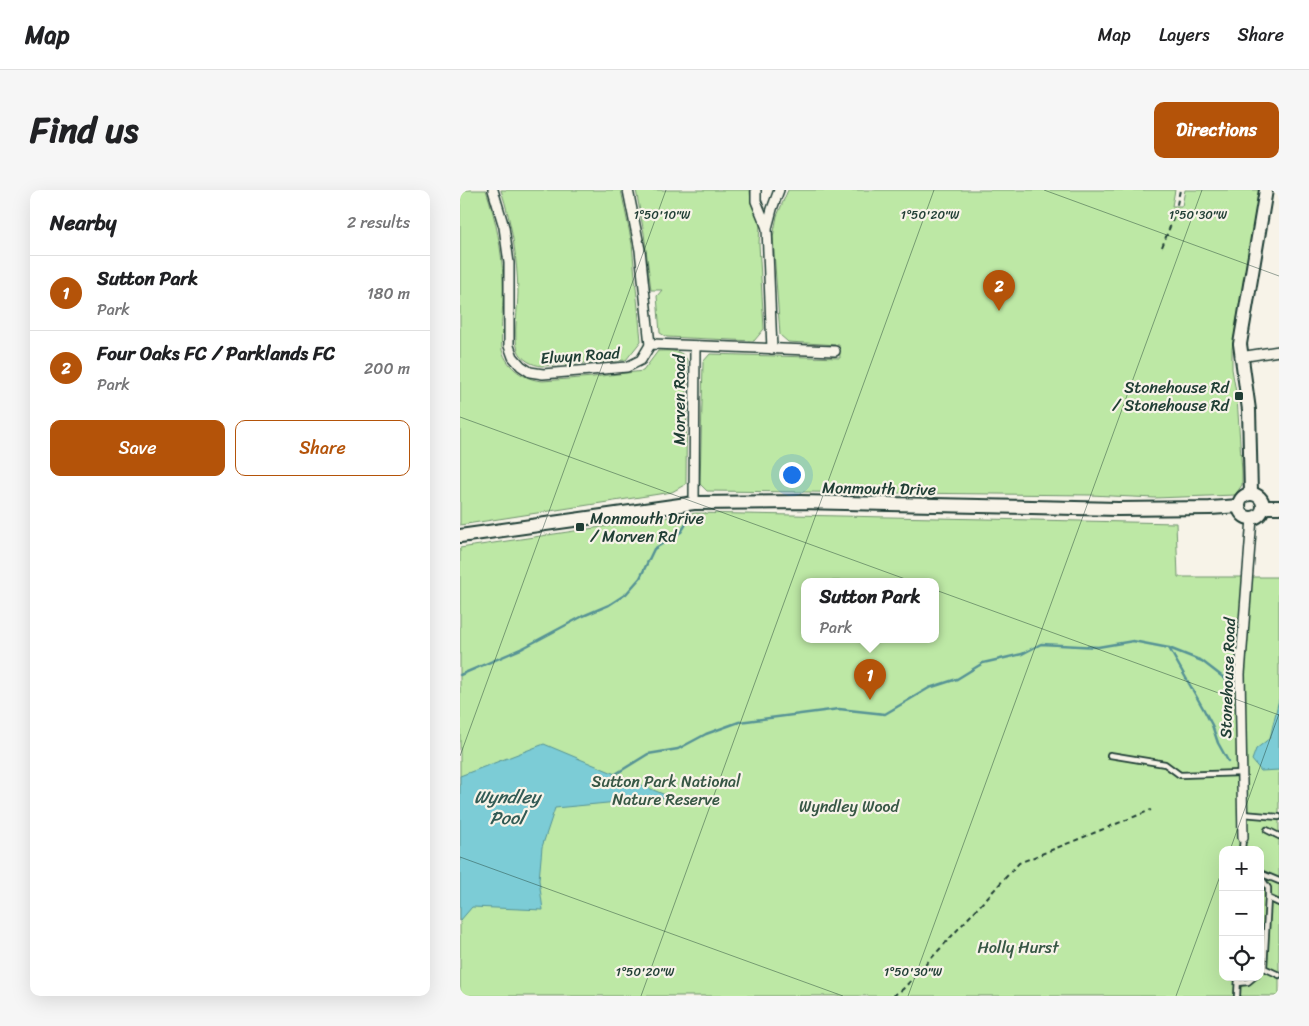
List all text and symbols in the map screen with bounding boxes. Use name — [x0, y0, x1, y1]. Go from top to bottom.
text: Map — [25, 14, 69, 56]
text: Map — [1098, 19, 1131, 51]
text: Layers — [1159, 19, 1210, 51]
text: Share — [1238, 19, 1284, 51]
text: Find us — [30, 99, 138, 161]
button: Directions — [1154, 102, 1279, 158]
text: Nearby — [50, 204, 116, 242]
text: 1°50'10"W — [634, 204, 691, 226]
text: 1°50'20"W — [901, 204, 960, 226]
text: 1°50'30"W — [1169, 204, 1228, 226]
text: 2 results — [347, 208, 410, 237]
text: Sutton Park — [97, 262, 198, 295]
pin: 2 — [983, 270, 1015, 311]
text: 1 — [63, 279, 69, 308]
text: 180 m — [367, 279, 410, 308]
text: Park — [97, 295, 130, 324]
text: Four Oaks FC / Parklands FC — [97, 337, 335, 370]
street label: Elwyn Road — [539, 338, 622, 373]
street label: Morven Road — [665, 353, 694, 445]
text: 2 — [61, 354, 71, 383]
text: 200 m — [364, 354, 410, 383]
text: Park — [97, 370, 130, 399]
place label: Stonehouse Rd / Stonehouse Rd — [1112, 373, 1231, 420]
marker: Stonehouse Rd / Stonehouse Rd — [1233, 390, 1245, 402]
button: Save — [50, 420, 225, 476]
button: Share — [235, 420, 410, 476]
your location — [779, 462, 805, 488]
street label: Monmouth Drive — [822, 473, 936, 504]
place label: Monmouth Drive / Morven Rd — [590, 504, 704, 551]
marker: Monmouth Drive / Morven Rd — [574, 521, 586, 533]
popup — [801, 578, 939, 643]
text: Sutton Park — [819, 580, 921, 613]
text: Park — [819, 613, 852, 642]
street label: Stonehouse Road — [1211, 616, 1244, 739]
pin: 1 — [854, 659, 886, 700]
park label: Sutton Park National Nature Reserve — [591, 767, 741, 814]
water label: Wyndley Pool — [474, 781, 543, 834]
park label: Wyndley Wood — [799, 792, 900, 821]
map controls — [1219, 846, 1264, 981]
button: + — [1219, 846, 1264, 891]
button: − — [1219, 891, 1264, 936]
park label: Holly Hurst — [977, 933, 1059, 962]
button: locate — [1219, 936, 1264, 981]
text: 1°50'20"W — [616, 961, 675, 983]
text: 1°50'30"W — [884, 961, 943, 983]

